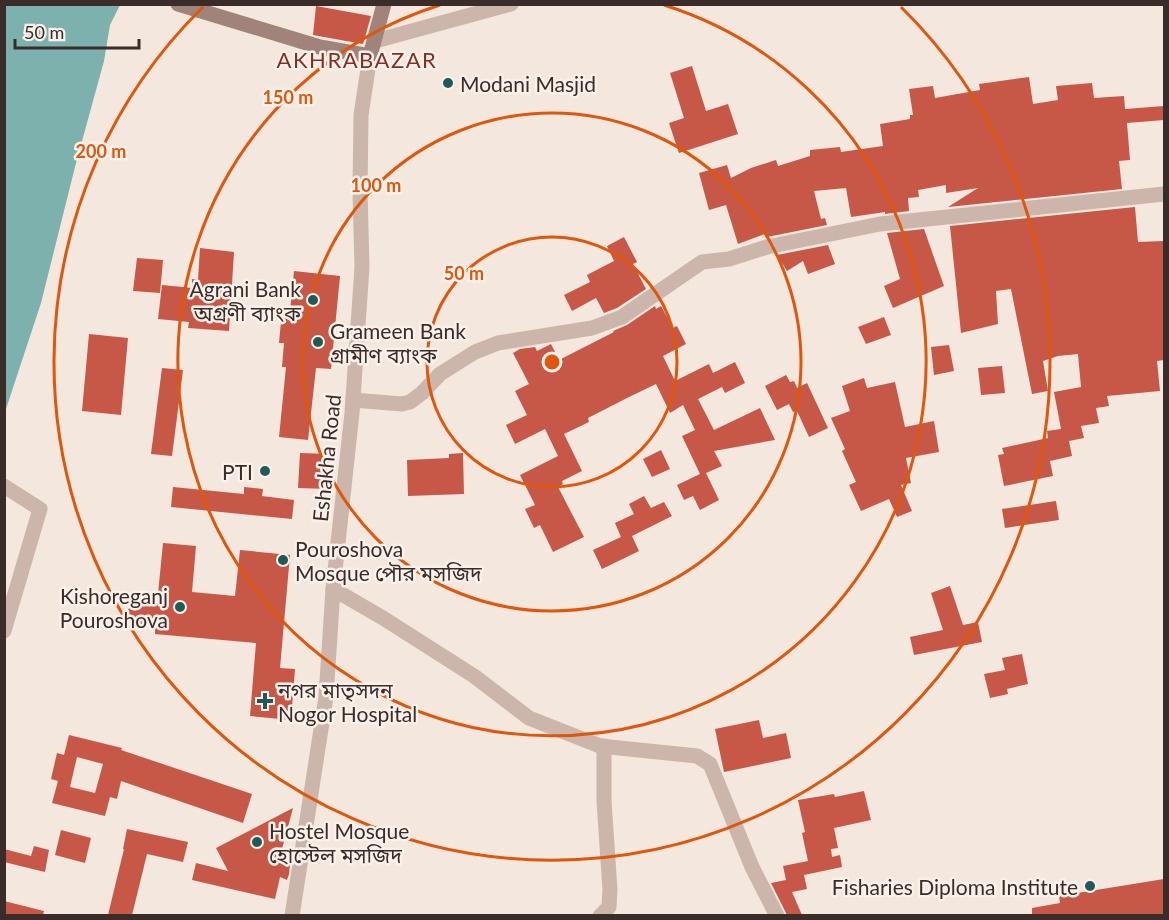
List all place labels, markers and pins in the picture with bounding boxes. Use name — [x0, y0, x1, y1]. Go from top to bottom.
place label: Modani Masjid — [460, 71, 596, 96]
marker: Modani Masjid — [441, 76, 455, 90]
place label: Agrani Bank অগ্রণী ব্যাংক — [190, 276, 302, 325]
marker: Agrani Bank অগ্রণী ব্যাংক — [306, 293, 320, 307]
place label: Grameen Bank গ্রামীণ ব্যাংক — [330, 318, 466, 367]
marker: Grameen Bank গ্রামীণ ব্যাংক — [311, 335, 325, 349]
centre of rings — [542, 352, 562, 372]
place label: PTI — [222, 459, 253, 484]
marker: PTI — [258, 464, 272, 478]
place label: Pouroshova Mosque পৌর মসজিদ — [295, 536, 482, 585]
marker: Pouroshova Mosque পৌর মসজিদ — [276, 553, 290, 567]
place label: Kishoreganj Pouroshova — [60, 583, 168, 632]
marker: Kishoreganj Pouroshova — [173, 600, 187, 614]
place label: নগর মাতৃসদন Nogor Hospital — [277, 677, 417, 726]
marker: নগর মাতৃসদন Nogor Hospital — [256, 692, 274, 710]
place label: Hostel Mosque হোস্টেল মসজিদ — [269, 818, 409, 867]
marker: Hostel Mosque হোস্টেল মসজিদ — [250, 835, 264, 849]
place label: Fisharies Diploma Institute — [832, 874, 1078, 899]
marker: Fisharies Diploma Institute — [1083, 879, 1097, 893]

